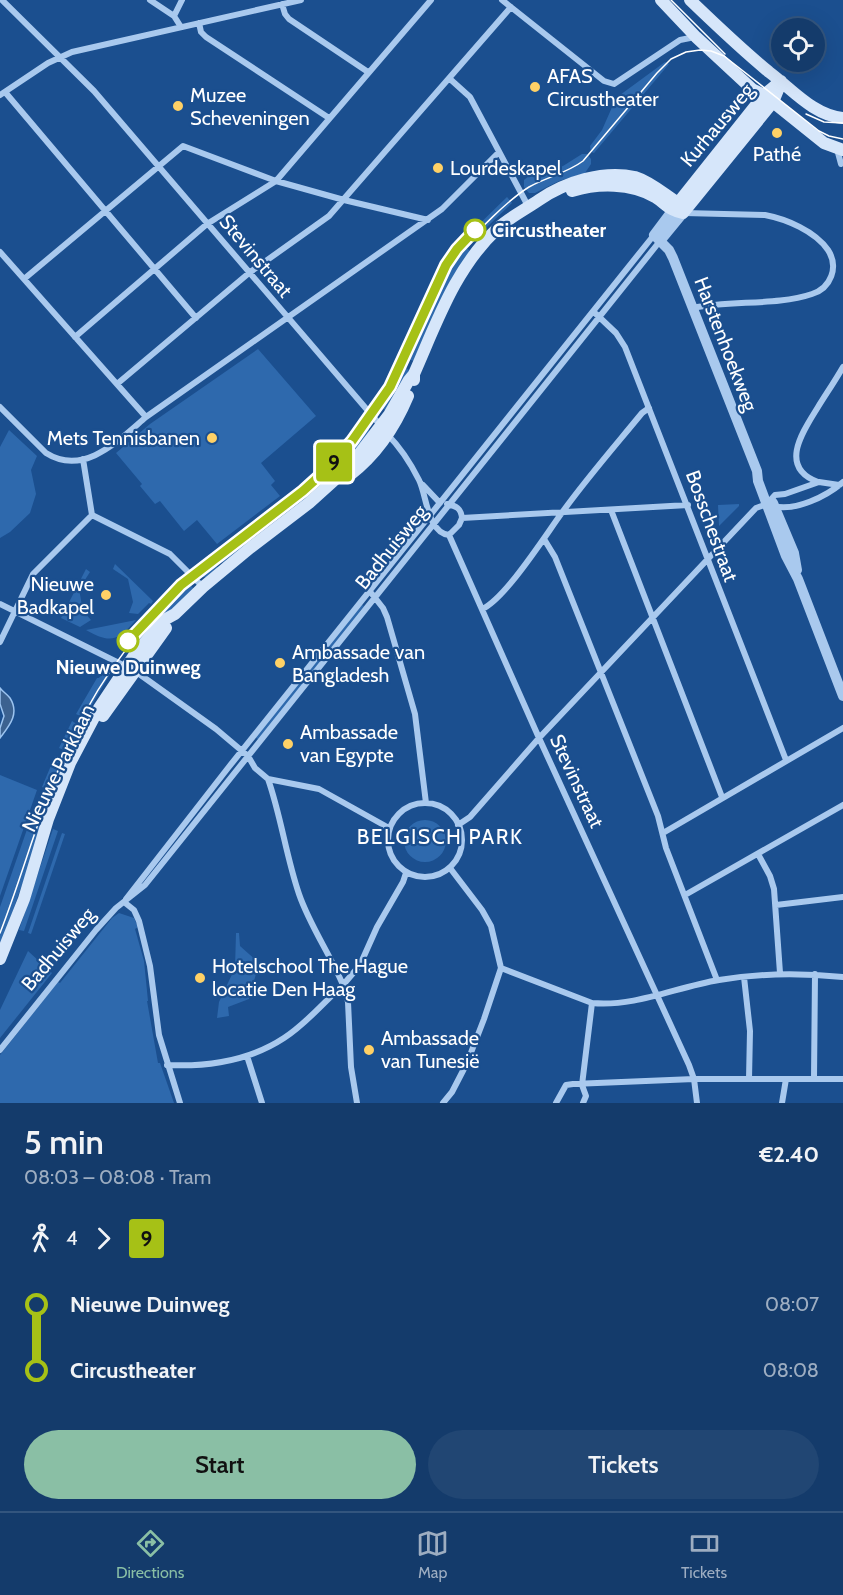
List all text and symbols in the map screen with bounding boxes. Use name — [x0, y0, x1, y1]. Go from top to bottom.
map controls — [771, 18, 825, 72]
button: locate — [771, 18, 825, 72]
place label: AFAS Circustheater — [547, 64, 659, 111]
street label: Kurhausweg — [675, 78, 759, 172]
marker: AFAS Circustheater — [528, 80, 542, 94]
place label: Muzee Scheveningen — [190, 83, 310, 130]
marker: Muzee Scheveningen — [171, 99, 185, 113]
marker: Pathé — [770, 126, 784, 140]
place label: Pathé — [753, 142, 801, 166]
place label: Lourdeskapel — [450, 156, 562, 180]
marker: Lourdeskapel — [431, 161, 445, 175]
street label: Stevinstraat — [215, 210, 298, 302]
place label: Circustheater — [492, 218, 607, 242]
marker: Circustheater — [464, 219, 486, 241]
street label: Harstenhoekweg — [689, 273, 763, 415]
place label: Mets Tennisbanen — [47, 426, 200, 450]
marker: Mets Tennisbanen — [205, 431, 219, 445]
line badge: 9 — [314, 442, 354, 482]
text: 9 — [328, 450, 340, 475]
street label: Bosschestraat — [681, 467, 743, 585]
street label: Badhuisweg — [350, 499, 433, 594]
place label: Nieuwe Badkapel — [17, 572, 94, 619]
marker: Nieuwe Badkapel — [99, 588, 113, 602]
marker: Nieuwe Duinweg — [117, 630, 139, 652]
place label: Ambassade van Bangladesh — [292, 640, 425, 687]
place label: Nieuwe Duinweg — [56, 655, 200, 679]
marker: Ambassade van Bangladesh — [273, 656, 287, 670]
street label: Nieuwe Parklaan — [17, 700, 99, 836]
place label: Ambassade van Egypte — [300, 720, 398, 767]
street label: Stevinstraat — [545, 730, 609, 832]
marker: Ambassade van Egypte — [281, 737, 295, 751]
district label: BELGISCH PARK — [357, 824, 523, 849]
street label: Badhuisweg — [16, 902, 100, 995]
place label: Hotelschool The Hague locatie Den Haag — [212, 954, 408, 1001]
marker: Hotelschool The Hague locatie Den Haag — [193, 971, 207, 985]
place label: Ambassade van Tunesië — [381, 1026, 480, 1073]
marker: Ambassade van Tunesië — [362, 1043, 376, 1057]
text: 5 min — [24, 1122, 104, 1162]
text: €2.40 — [759, 1141, 819, 1168]
text: 08:03 – 08:08 · Tram — [24, 1165, 211, 1189]
icon: walk — [24, 1222, 57, 1255]
icon: forward — [87, 1222, 120, 1255]
text: 4 — [66, 1226, 78, 1250]
text: 9 — [141, 1226, 152, 1251]
text: Nieuwe Duinweg — [70, 1291, 229, 1318]
text: 08:07 — [765, 1292, 819, 1316]
text: Circustheater — [70, 1357, 196, 1384]
text: 08:08 — [763, 1358, 819, 1382]
button: Start — [24, 1430, 416, 1499]
button: Tickets — [428, 1430, 819, 1499]
tab: Directions — [116, 1527, 184, 1582]
tab: Map — [416, 1527, 449, 1582]
tab: Tickets — [681, 1527, 727, 1582]

